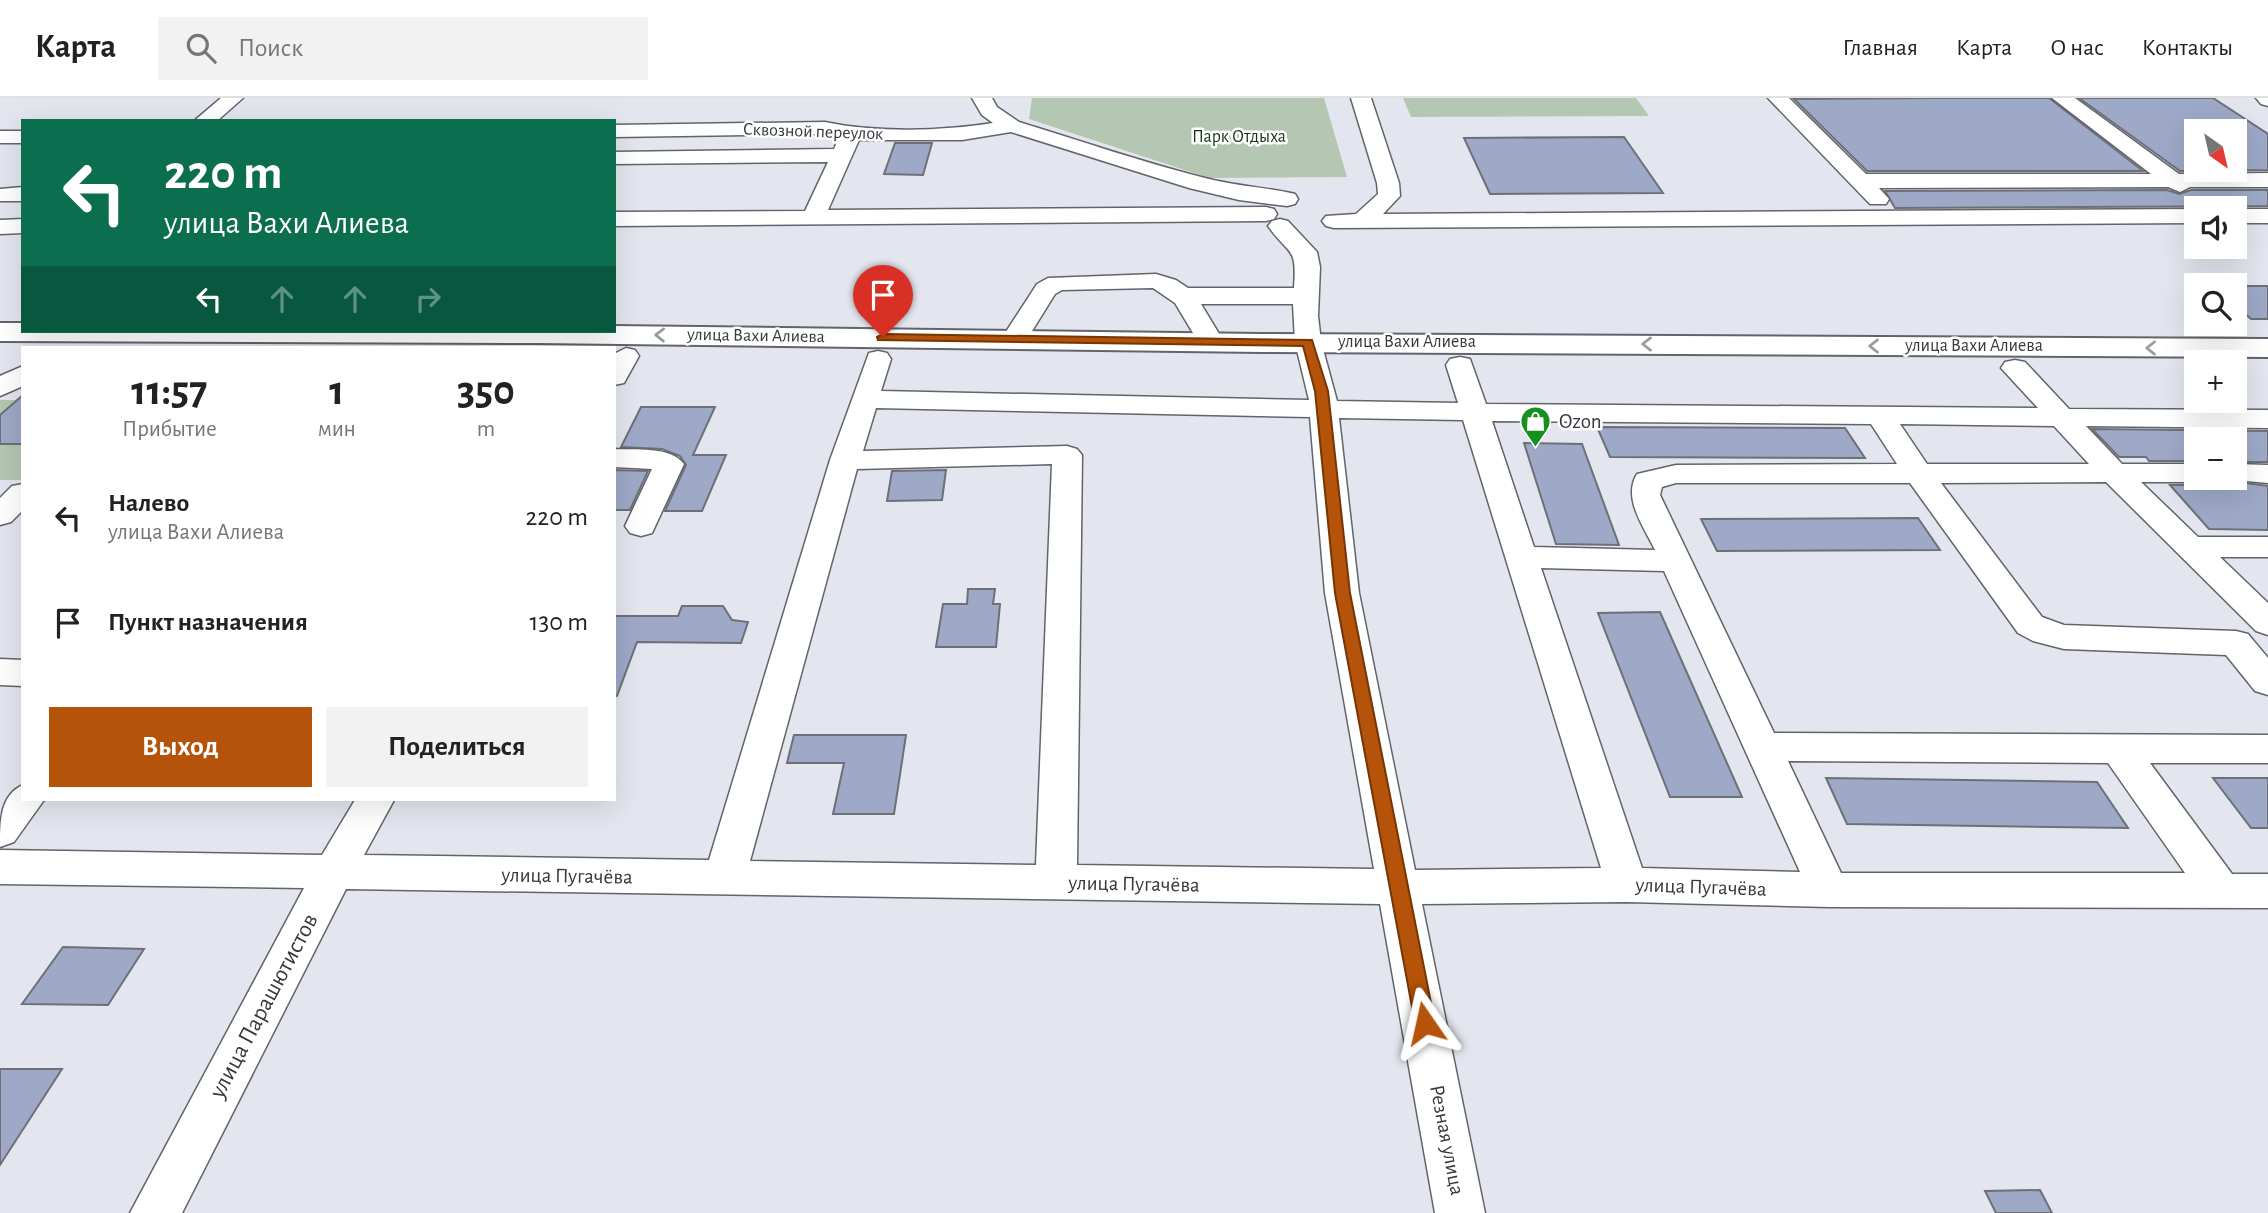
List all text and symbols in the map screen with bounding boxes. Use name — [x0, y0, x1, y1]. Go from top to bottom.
search box — [158, 17, 648, 80]
icon: search — [182, 29, 220, 67]
text: Карта — [35, 31, 116, 64]
text: Поиск — [238, 35, 303, 61]
text: Главная — [1843, 36, 1918, 60]
text: Карта — [1956, 36, 2012, 60]
text: О нас — [2050, 36, 2104, 60]
text: Контакты — [2142, 36, 2233, 60]
north arrow — [2184, 119, 2247, 182]
map controls — [2184, 119, 2247, 490]
street label: Сквозной переулок — [743, 121, 884, 143]
park label: Парк Отдыха — [1192, 128, 1286, 146]
icon: left — [49, 147, 140, 238]
text: 220 m — [164, 149, 283, 198]
button: sound — [2184, 196, 2247, 259]
text: улица Вахи Алиева — [164, 207, 409, 239]
pin — [853, 265, 913, 337]
button: search — [2184, 273, 2247, 336]
icon: arrive — [864, 276, 902, 314]
icon: left — [190, 280, 228, 318]
icon: ahead — [263, 280, 301, 318]
icon: ahead — [336, 280, 374, 318]
icon: right — [409, 280, 447, 318]
street label: улица Вахи Алиева — [686, 326, 825, 346]
one-way arrow — [654, 327, 665, 343]
street label: улица Вахи Алиева — [1337, 333, 1476, 351]
one-way arrow — [1641, 336, 1652, 352]
street label: улица Вахи Алиева — [1904, 337, 2043, 355]
one-way arrow — [1869, 338, 1879, 354]
one-way arrow — [2145, 340, 2156, 356]
button: + — [2184, 350, 2247, 413]
text: 11:57 — [131, 370, 207, 412]
text: 1 — [329, 370, 344, 412]
text: 350 — [457, 370, 515, 412]
shop icon: Ozon — [1519, 404, 1553, 448]
place label: Ozon — [1559, 411, 1602, 432]
text: Прибытие — [122, 418, 217, 441]
text: мин — [318, 418, 356, 441]
text: m — [477, 418, 495, 441]
button: − — [2184, 427, 2247, 490]
text: Налево — [108, 490, 189, 516]
icon: left — [49, 499, 87, 537]
text: 220 m — [526, 504, 588, 530]
text: улица Вахи Алиева — [108, 521, 284, 544]
icon: arrive — [49, 604, 87, 642]
text: Пункт назначения — [108, 609, 308, 635]
text: 130 m — [530, 609, 588, 635]
button: Выход — [49, 707, 312, 787]
button: Поделиться — [326, 707, 588, 787]
street label: улица Пугачёва — [500, 864, 633, 888]
street label: улица Пугачёва — [1067, 872, 1200, 896]
street label: улица Пугачёва — [1634, 874, 1767, 900]
street label: улица Парашютистов — [205, 910, 323, 1103]
position arrow — [1388, 986, 1462, 1060]
street label: Резная улица — [1426, 1083, 1468, 1197]

